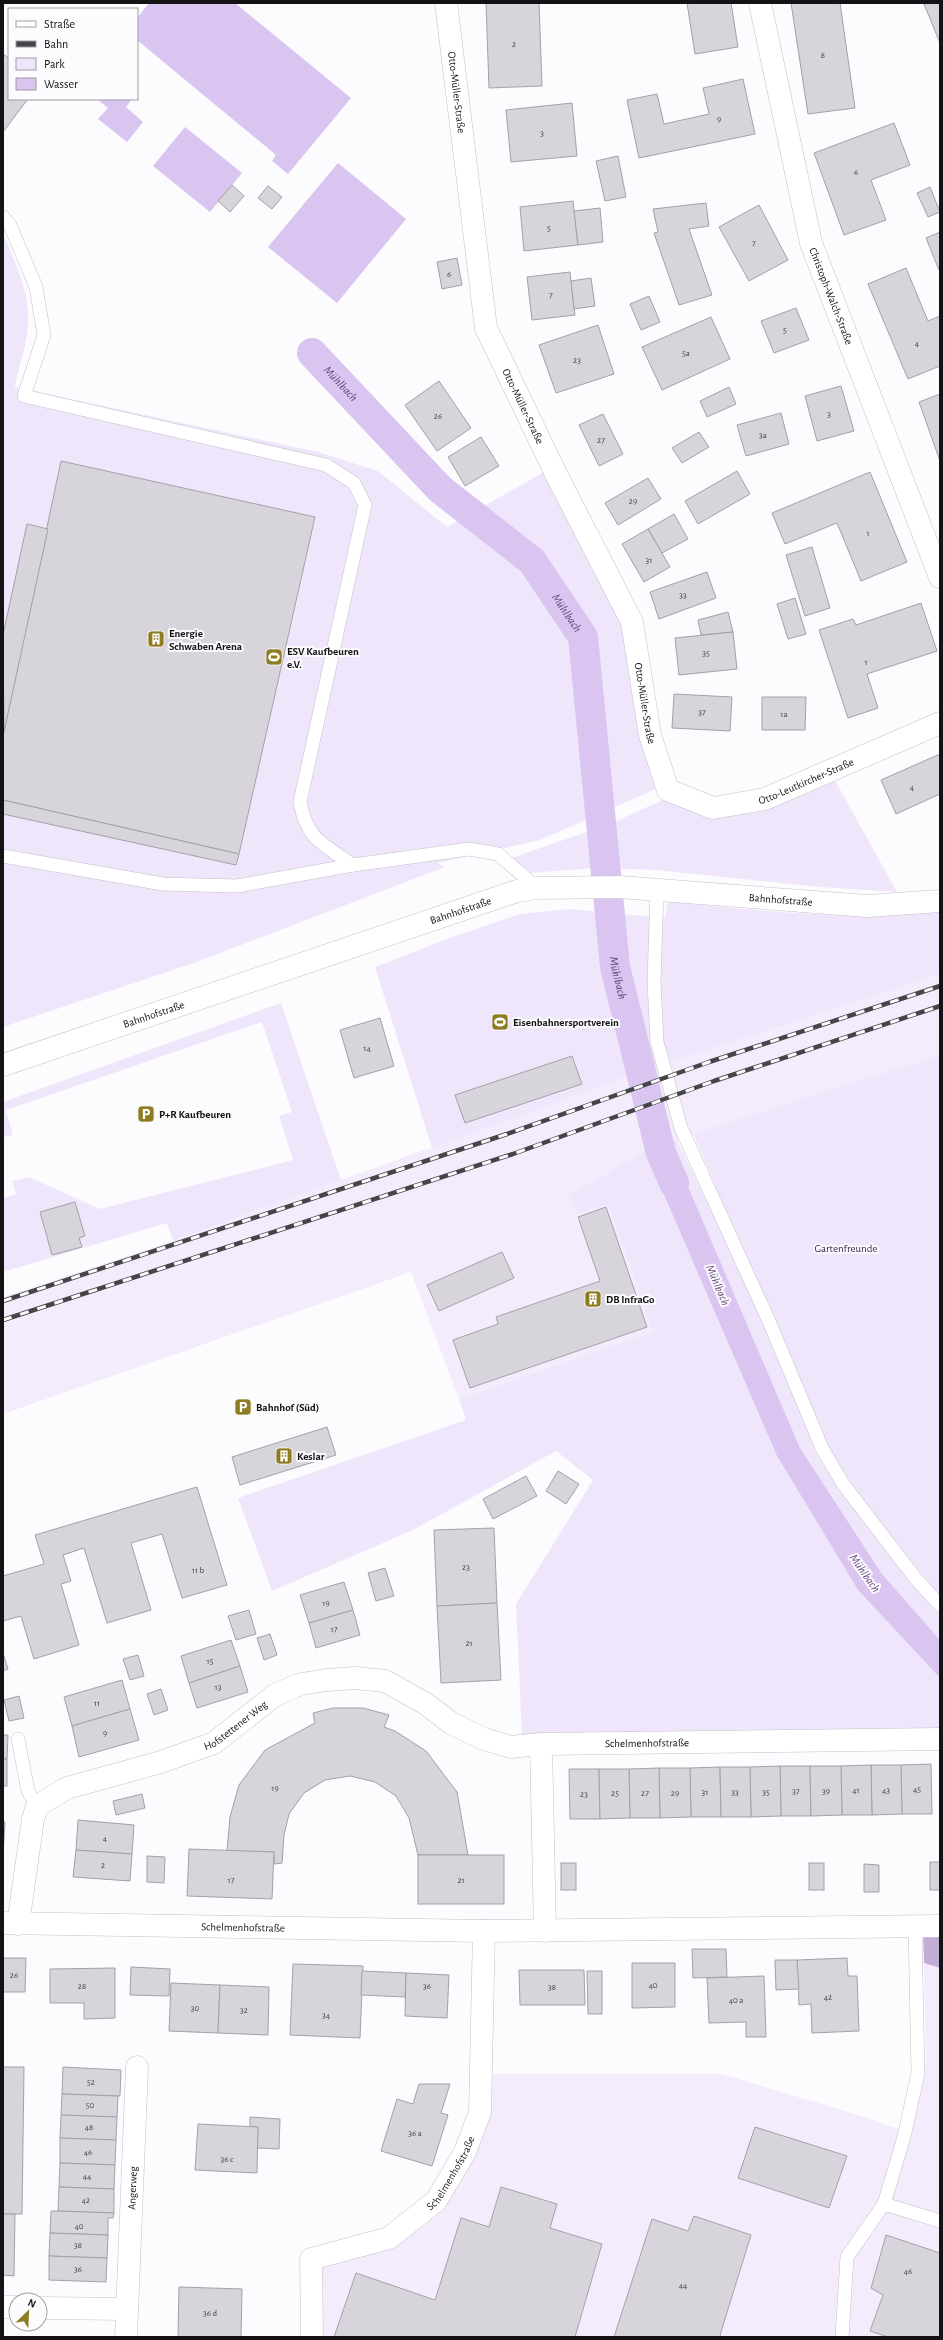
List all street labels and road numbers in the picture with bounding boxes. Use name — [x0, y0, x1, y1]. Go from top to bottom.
street label: Otto-Müller-Straße — [446, 51, 467, 134]
street label: Christoph-Walch-Straße — [807, 246, 855, 346]
street label: Otto-Müller-Straße — [500, 367, 546, 446]
street label: Otto-Müller-Straße — [633, 662, 657, 745]
street label: Otto-Leutkircher-Straße — [758, 756, 855, 806]
street label: Bahnhofstraße — [748, 892, 813, 908]
street label: Bahnhofstraße — [429, 895, 493, 926]
street label: Bahnhofstraße — [122, 999, 186, 1030]
street label: Hofstettener Weg — [202, 1698, 270, 1752]
street label: Schelmenhofstraße — [605, 1737, 689, 1749]
street label: Schelmenhofstraße — [201, 1921, 285, 1934]
street label: Schelmenhofstraße — [425, 2135, 476, 2212]
street label: Angerweg — [126, 2165, 139, 2210]

